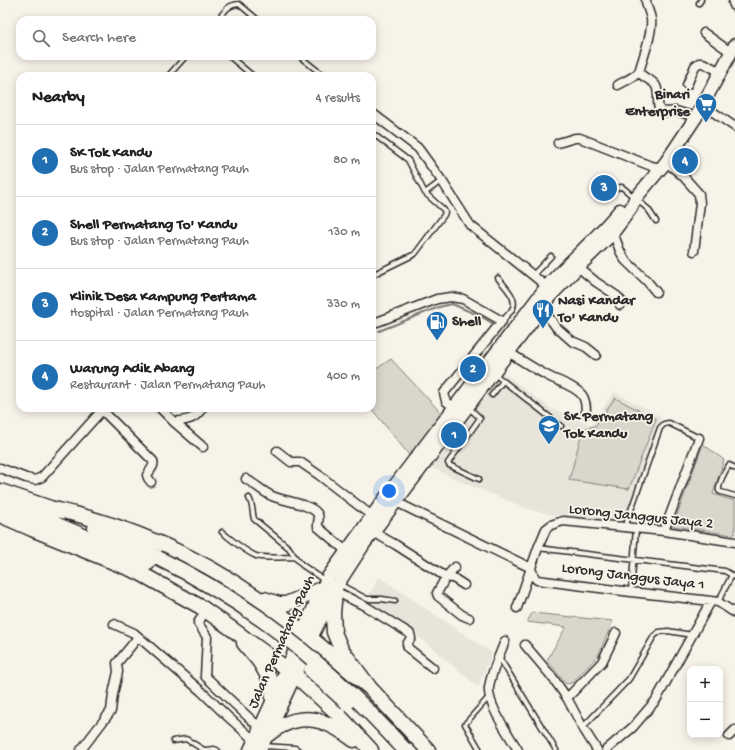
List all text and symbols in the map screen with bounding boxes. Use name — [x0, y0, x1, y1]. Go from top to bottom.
search box — [16, 16, 376, 60]
icon: search — [30, 27, 52, 49]
text: Search here — [62, 29, 136, 47]
place label: Binari Enterprise — [625, 86, 691, 121]
text: Nearby — [32, 88, 85, 108]
text: 4 results — [316, 91, 360, 106]
supermarket icon: Binari Enterprise — [693, 91, 719, 124]
text: SK Tok Kandu — [70, 144, 152, 162]
pin: 4 — [672, 146, 698, 176]
text: 1 — [42, 153, 48, 168]
text: 80 m — [333, 153, 360, 168]
text: Bus stop · Jalan Permatang Pauh — [70, 162, 249, 177]
pin: 3 — [591, 173, 617, 203]
text: Shell Permatang To' Kandu — [70, 216, 237, 234]
text: 2 — [42, 225, 48, 240]
text: 130 m — [328, 225, 360, 240]
text: Bus stop · Jalan Permatang Pauh — [70, 234, 249, 249]
text: Klinik Desa Kampung Pertama — [70, 288, 256, 306]
place label: Nasi Kandar To' Kandu — [557, 292, 636, 327]
text: 3 — [42, 297, 48, 312]
text: 330 m — [327, 297, 360, 312]
restaurant icon: Nasi Kandar To' Kandu — [530, 297, 556, 330]
text: Hospital · Jalan Permatang Pauh — [70, 306, 249, 321]
fuel station icon: Shell — [424, 309, 450, 342]
place label: Shell — [452, 313, 482, 331]
pin: 2 — [460, 354, 486, 384]
text: Warung Adik Abang — [70, 360, 195, 378]
text: 4 — [42, 369, 48, 384]
text: 400 m — [327, 369, 360, 384]
text: Restaurant · Jalan Permatang Pauh — [70, 378, 266, 393]
place label: SK Permatang Tok Kandu — [563, 408, 654, 443]
school or university icon: SK Permatang Tok Kandu — [536, 413, 562, 446]
pin: 1 — [441, 420, 467, 450]
your location — [379, 481, 399, 501]
street label: Lorong Janggus Jaya 2 — [568, 500, 714, 534]
street label: Lorong Janggus Jaya 1 — [561, 559, 705, 595]
street label: Jalan Permatang Pauh — [244, 572, 320, 712]
map controls — [687, 666, 723, 738]
button: + — [687, 666, 723, 702]
button: − — [687, 702, 723, 738]

